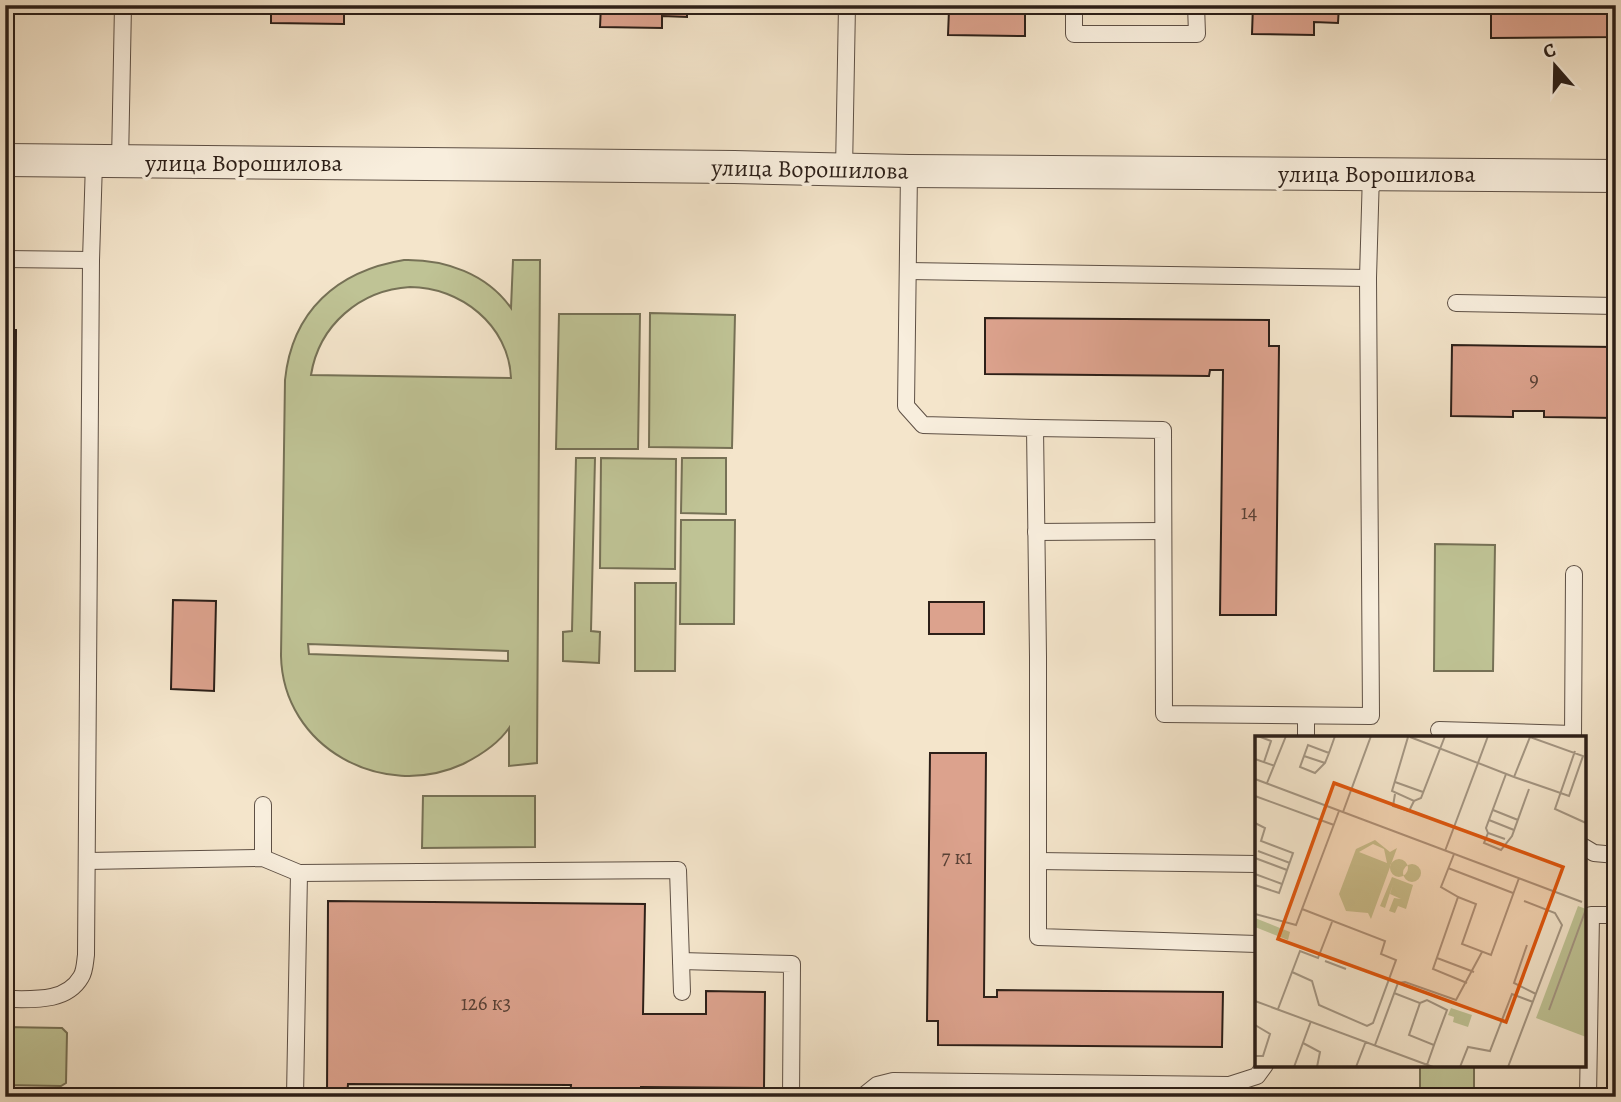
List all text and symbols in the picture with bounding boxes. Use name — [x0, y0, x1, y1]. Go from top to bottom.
north arrow — [1520, 32, 1590, 102]
text: С — [1540, 37, 1559, 65]
street label: улица Ворошилова — [144, 147, 343, 179]
street label: улица Ворошилова — [710, 151, 909, 187]
street label: улица Ворошилова — [1277, 158, 1476, 190]
house number: 9 — [1529, 365, 1539, 393]
house number: 14 — [1241, 498, 1257, 526]
inset map — [1255, 736, 1586, 1067]
house number: 7 к1 — [941, 843, 973, 871]
house number: 126 к3 — [461, 989, 511, 1017]

